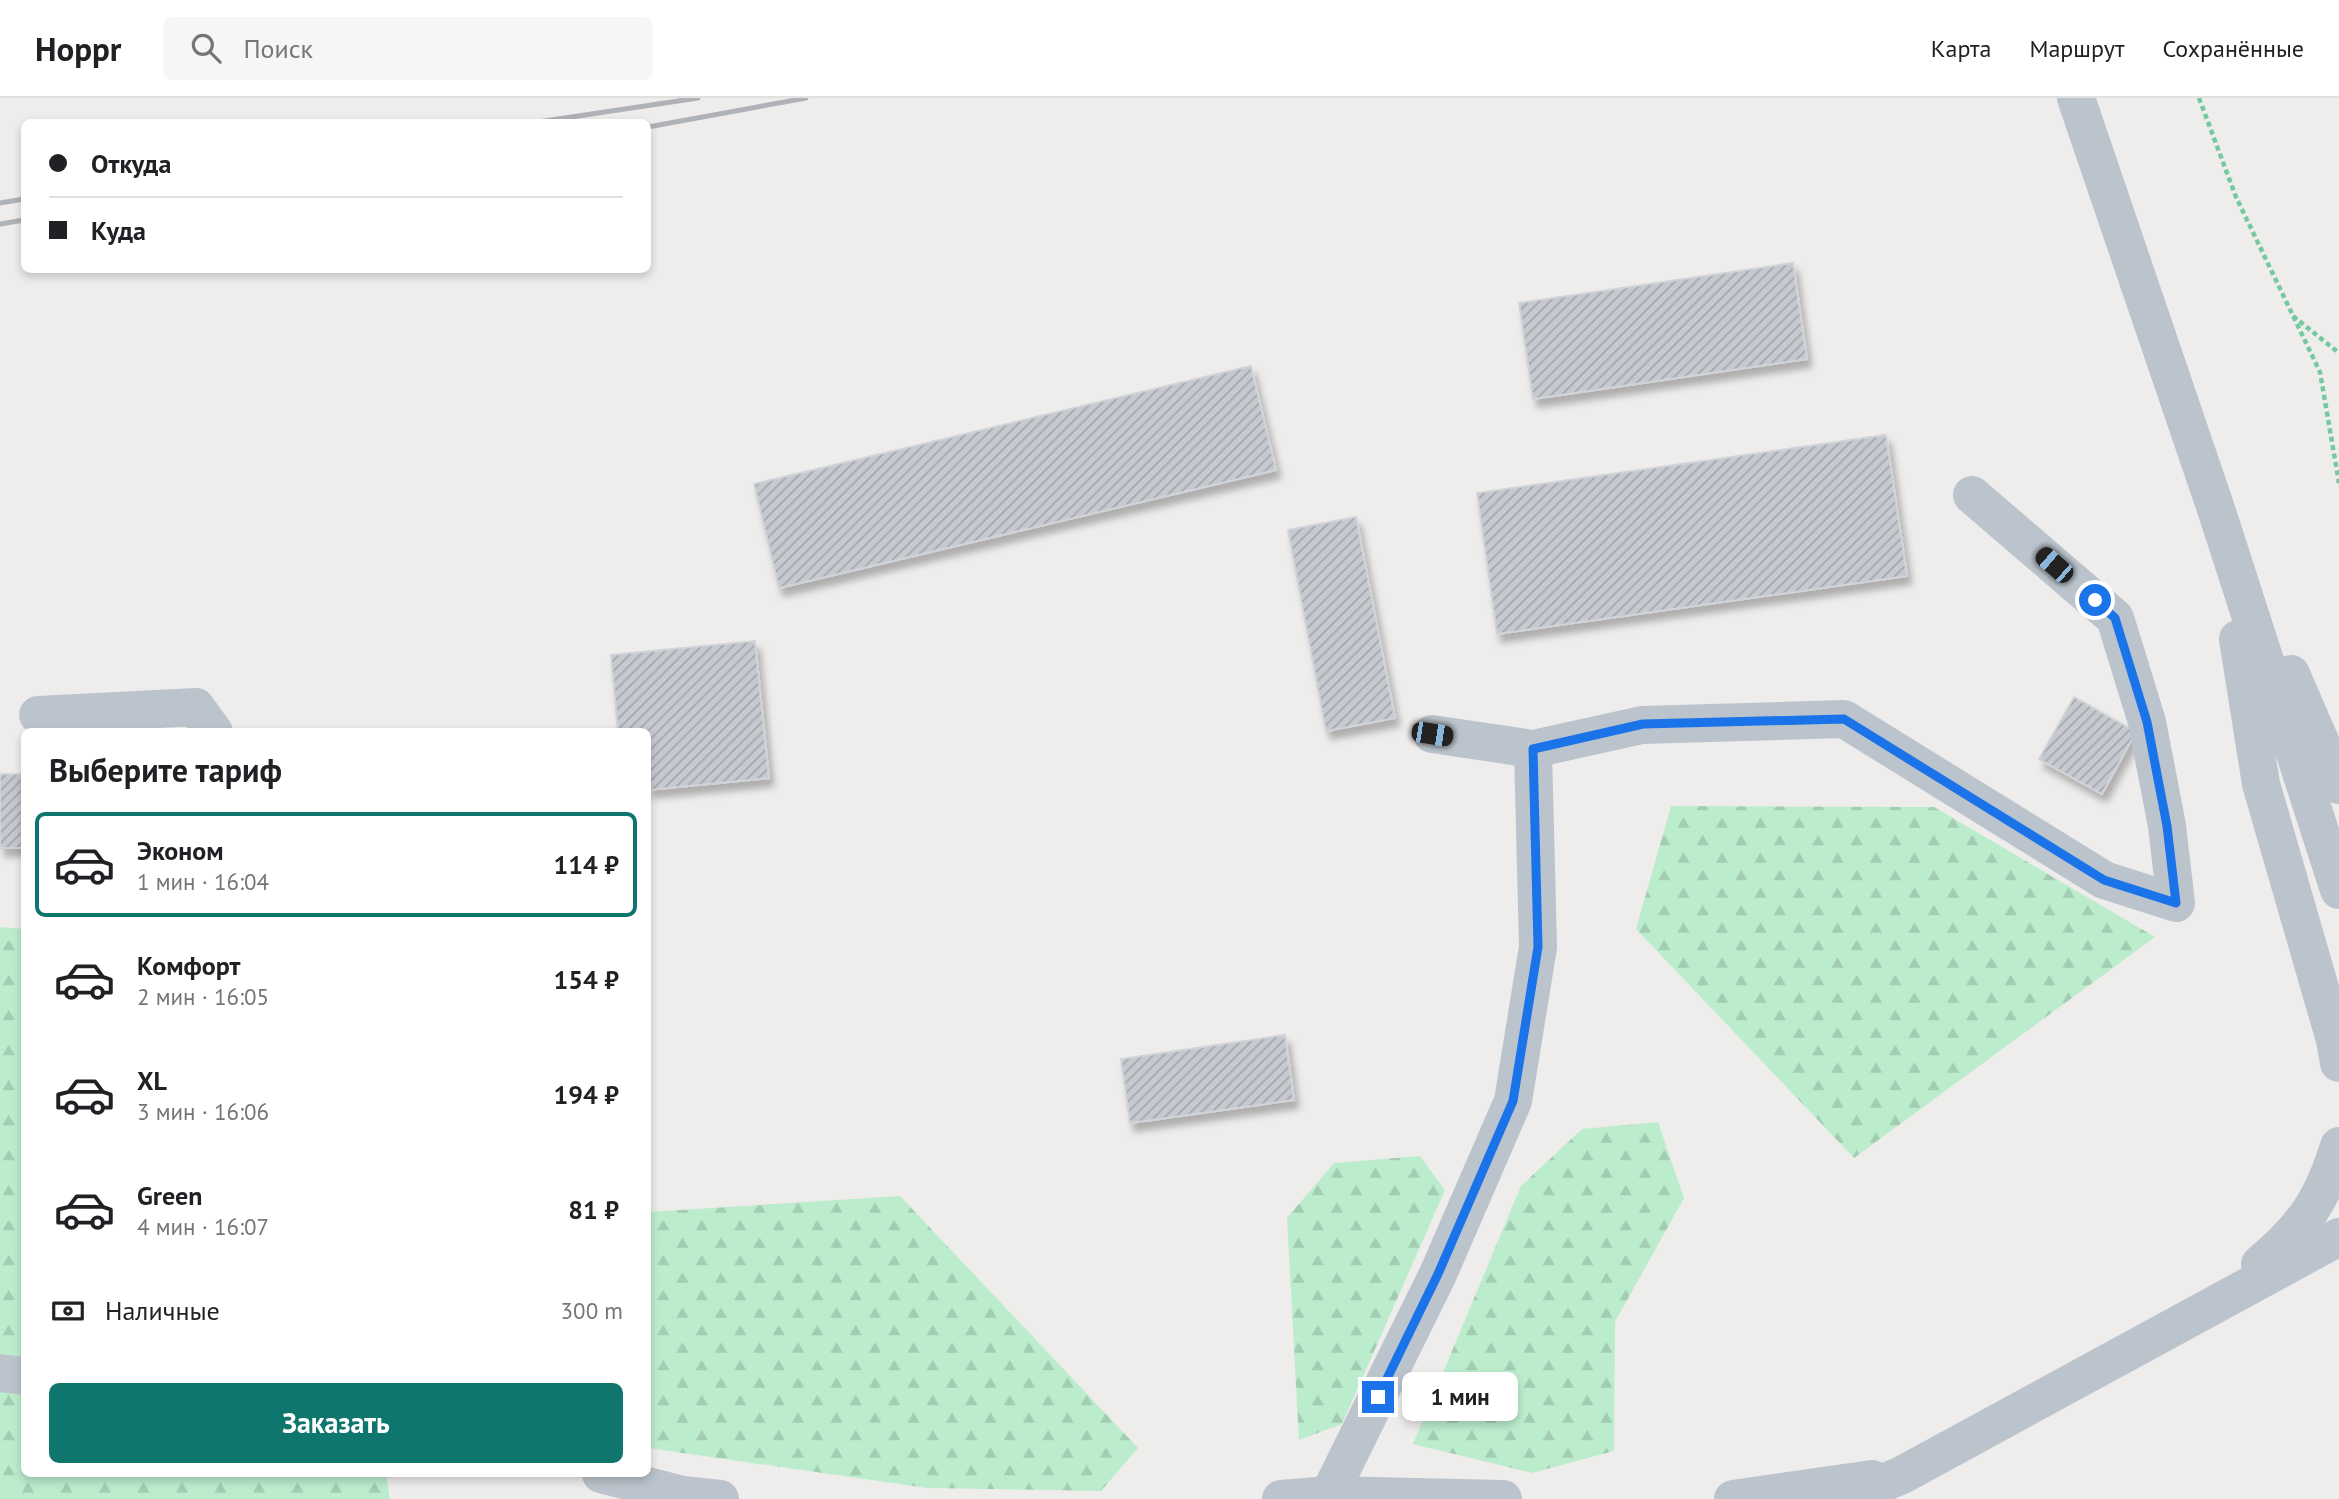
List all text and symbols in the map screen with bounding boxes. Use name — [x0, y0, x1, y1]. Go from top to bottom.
search box — [163, 17, 653, 80]
text: Hoppr — [35, 27, 121, 70]
icon: search — [187, 29, 225, 67]
text: Поиск — [243, 32, 313, 65]
text: Карта — [1931, 33, 1991, 64]
text: Маршрут — [2029, 33, 2124, 64]
text: Сохранённые — [2162, 33, 2304, 64]
text: Откуда — [91, 147, 171, 180]
text: Куда — [91, 214, 146, 247]
car — [2032, 543, 2077, 587]
route start — [2079, 584, 2111, 616]
car — [1410, 720, 1455, 748]
text: Выберите тариф — [49, 749, 282, 791]
icon: car — [53, 833, 116, 896]
text: Эконом — [137, 834, 224, 867]
text: 114 ₽ — [553, 848, 619, 881]
text: 1 мин · 16:04 — [137, 867, 269, 896]
icon: car — [53, 948, 116, 1011]
text: Комфорт — [137, 949, 240, 982]
text: 154 ₽ — [553, 963, 619, 996]
text: 2 мин · 16:05 — [137, 982, 269, 1011]
icon: car — [53, 1063, 116, 1126]
text: XL — [137, 1064, 167, 1097]
text: 194 ₽ — [553, 1078, 619, 1111]
text: 3 мин · 16:06 — [137, 1097, 269, 1126]
icon: car — [53, 1178, 116, 1241]
text: Green — [137, 1179, 202, 1212]
text: 81 ₽ — [568, 1193, 619, 1226]
text: 4 мин · 16:07 — [137, 1212, 269, 1241]
icon: cash — [49, 1292, 87, 1330]
text: Наличные — [105, 1294, 220, 1327]
text: 300 m — [561, 1296, 623, 1325]
callout: 1 мин — [1402, 1372, 1518, 1422]
route end — [1362, 1381, 1394, 1413]
text: 1 мин — [1430, 1382, 1490, 1411]
button: Заказать — [49, 1383, 623, 1463]

